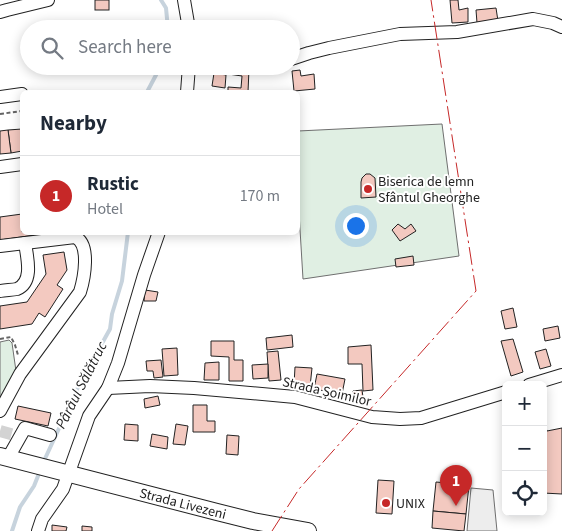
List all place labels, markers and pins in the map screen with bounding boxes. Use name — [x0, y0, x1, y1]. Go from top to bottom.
place label: Biserica de lemn Sfântul Gheorghe — [378, 172, 480, 208]
marker: Biserica de lemn Sfântul Gheorghe — [362, 183, 374, 195]
pin: 1 — [440, 465, 472, 506]
place label: UNIX — [396, 494, 425, 514]
marker: UNIX — [380, 497, 392, 509]

